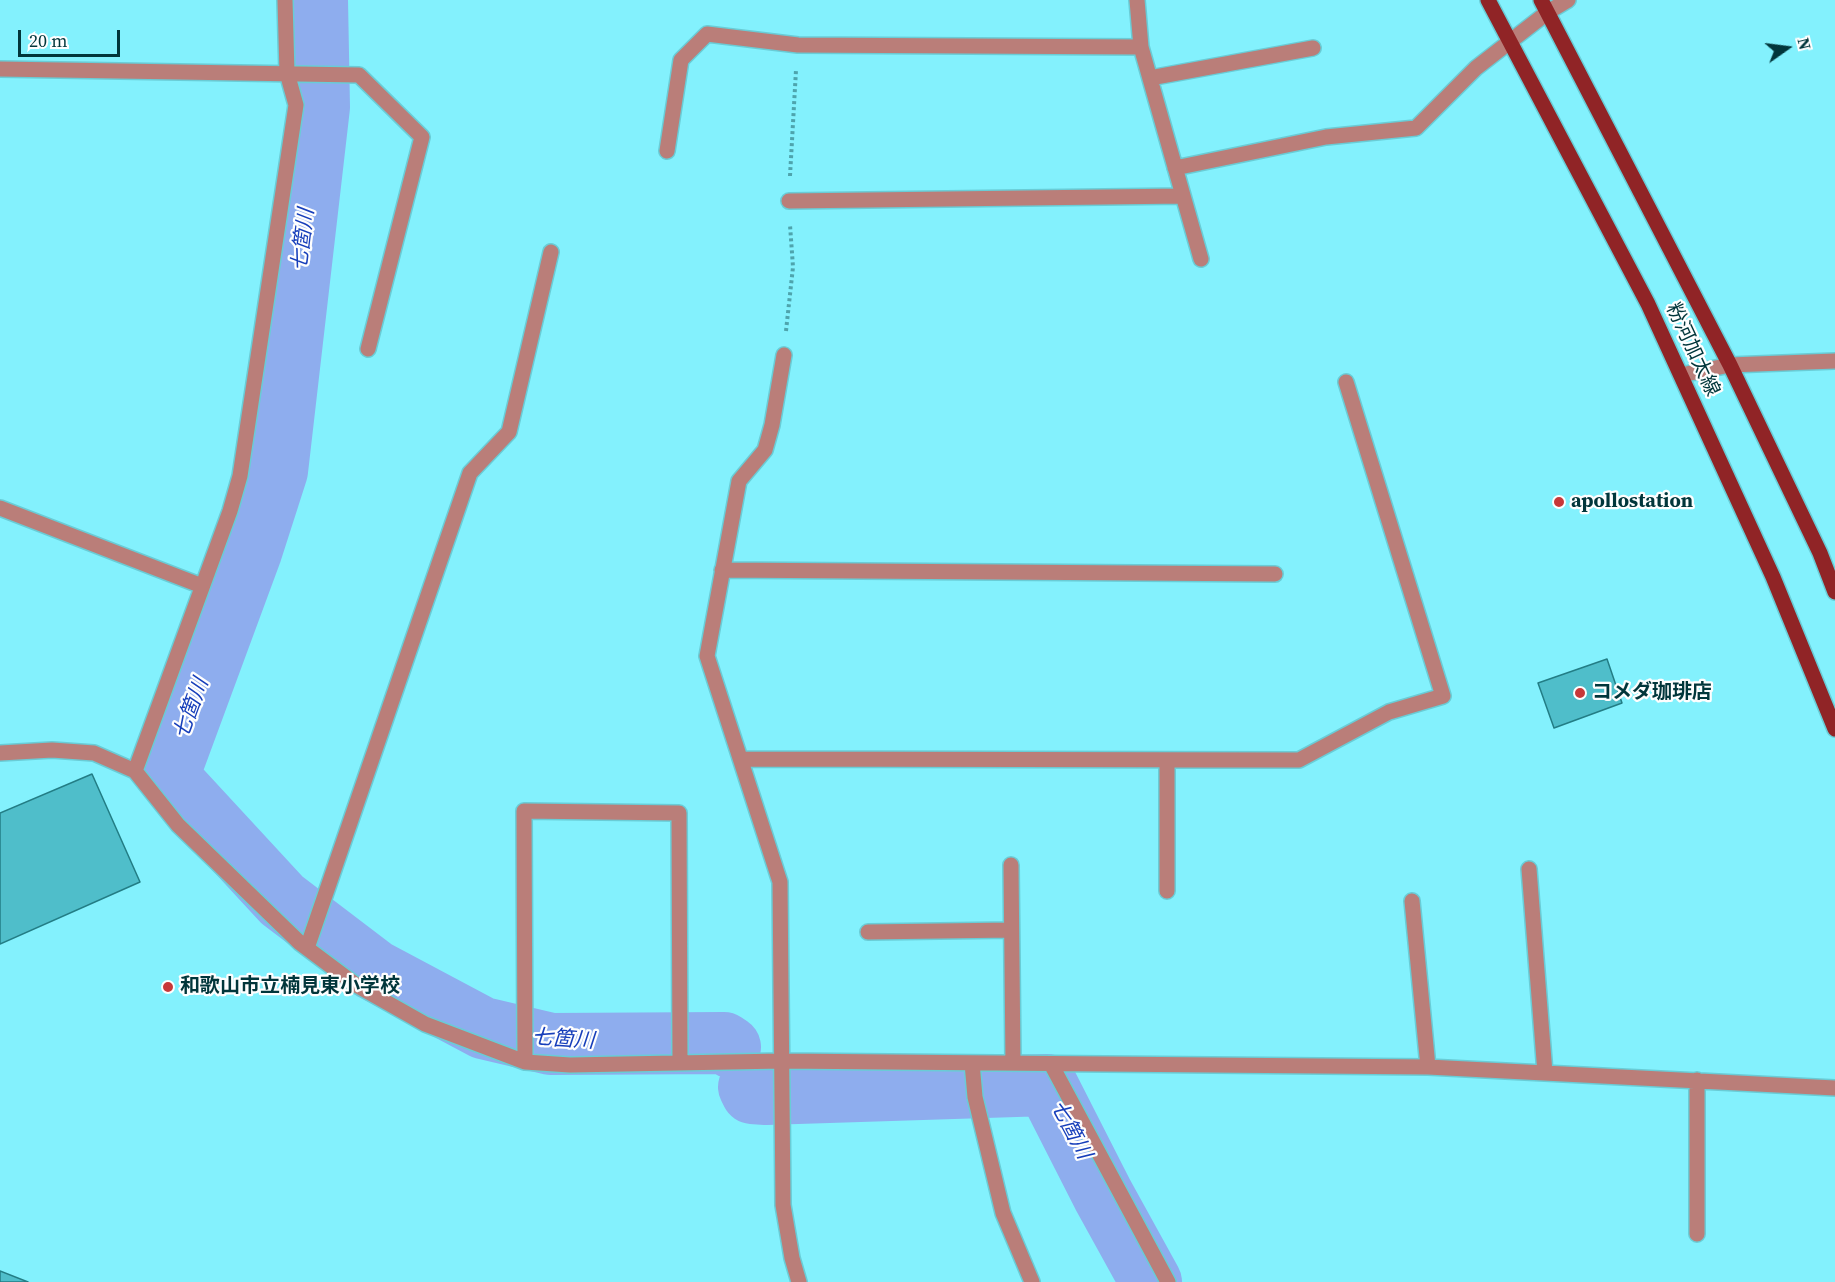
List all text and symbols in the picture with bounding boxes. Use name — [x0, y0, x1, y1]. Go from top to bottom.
scale bar — [21, 18, 123, 56]
north arrow — [1757, 18, 1817, 78]
text: 20 m — [29, 28, 67, 53]
text: N — [1792, 35, 1817, 52]
water label: 七箇川 — [288, 207, 320, 273]
street label: 粉河加太線 — [1660, 300, 1724, 400]
place label: apollostation — [1571, 490, 1693, 514]
marker: apollostation — [1552, 495, 1566, 509]
water label: 七箇川 — [169, 675, 215, 743]
place label: コメダ珈琲店 — [1592, 681, 1712, 705]
marker: コメダ珈琲店 — [1573, 686, 1587, 700]
place label: 和歌山市立楠見東小学校 — [180, 975, 400, 999]
marker: 和歌山市立楠見東小学校 — [161, 980, 175, 994]
water label: 七箇川 — [531, 1025, 595, 1055]
water label: 七箇川 — [1044, 1096, 1096, 1164]

